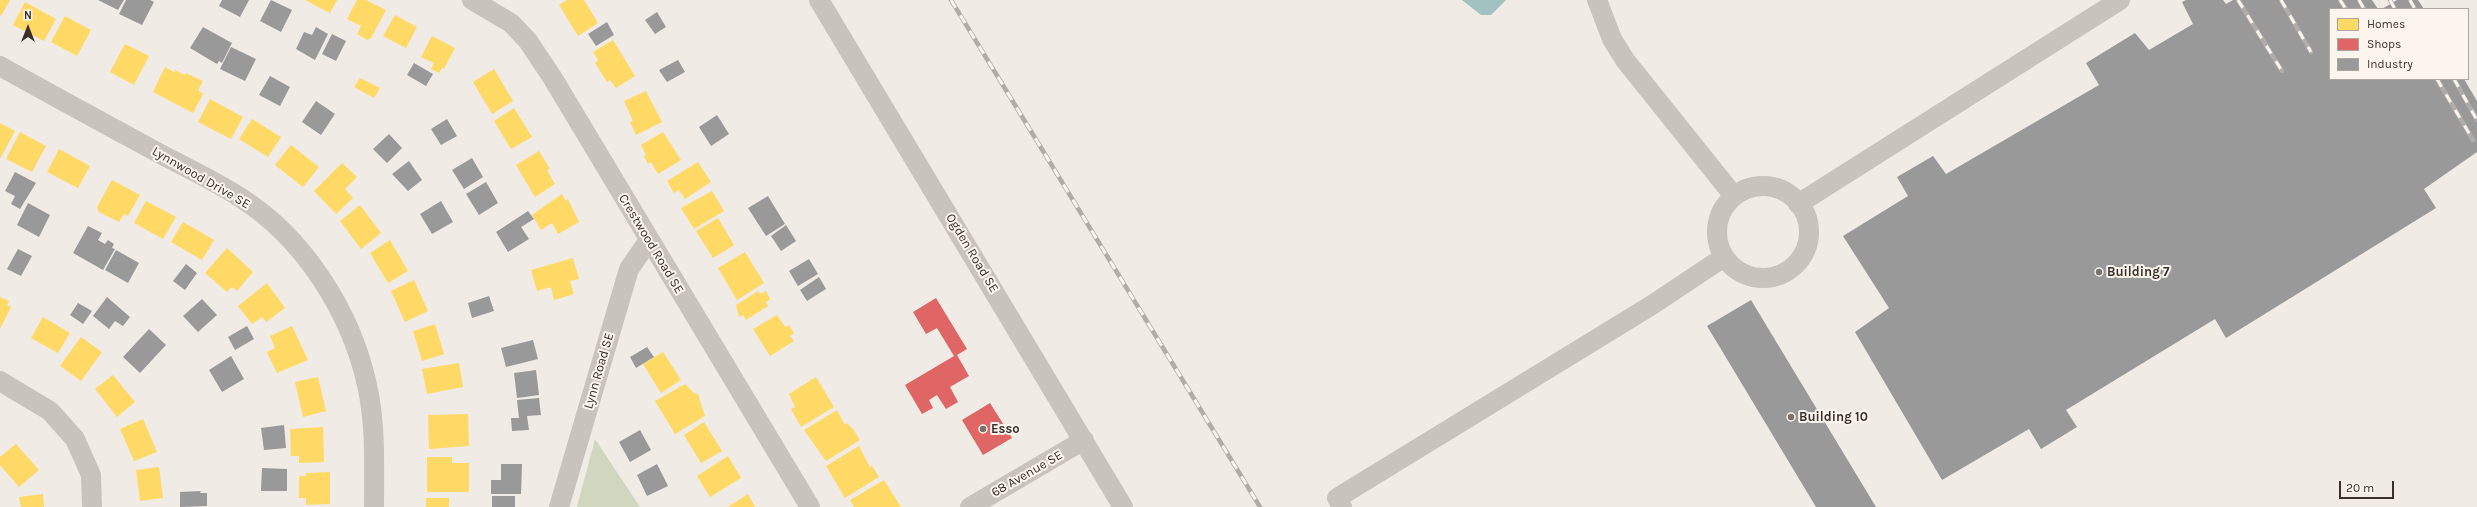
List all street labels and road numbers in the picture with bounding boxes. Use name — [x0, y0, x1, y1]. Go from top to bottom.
street label: Lynnwood Drive SE — [149, 144, 253, 212]
street label: Crestwood Road SE — [615, 191, 687, 297]
street label: Ogden Road SE — [942, 211, 1002, 295]
street label: Lynn Road SE — [581, 331, 617, 411]
street label: 68 Avenue SE — [989, 447, 1065, 501]

